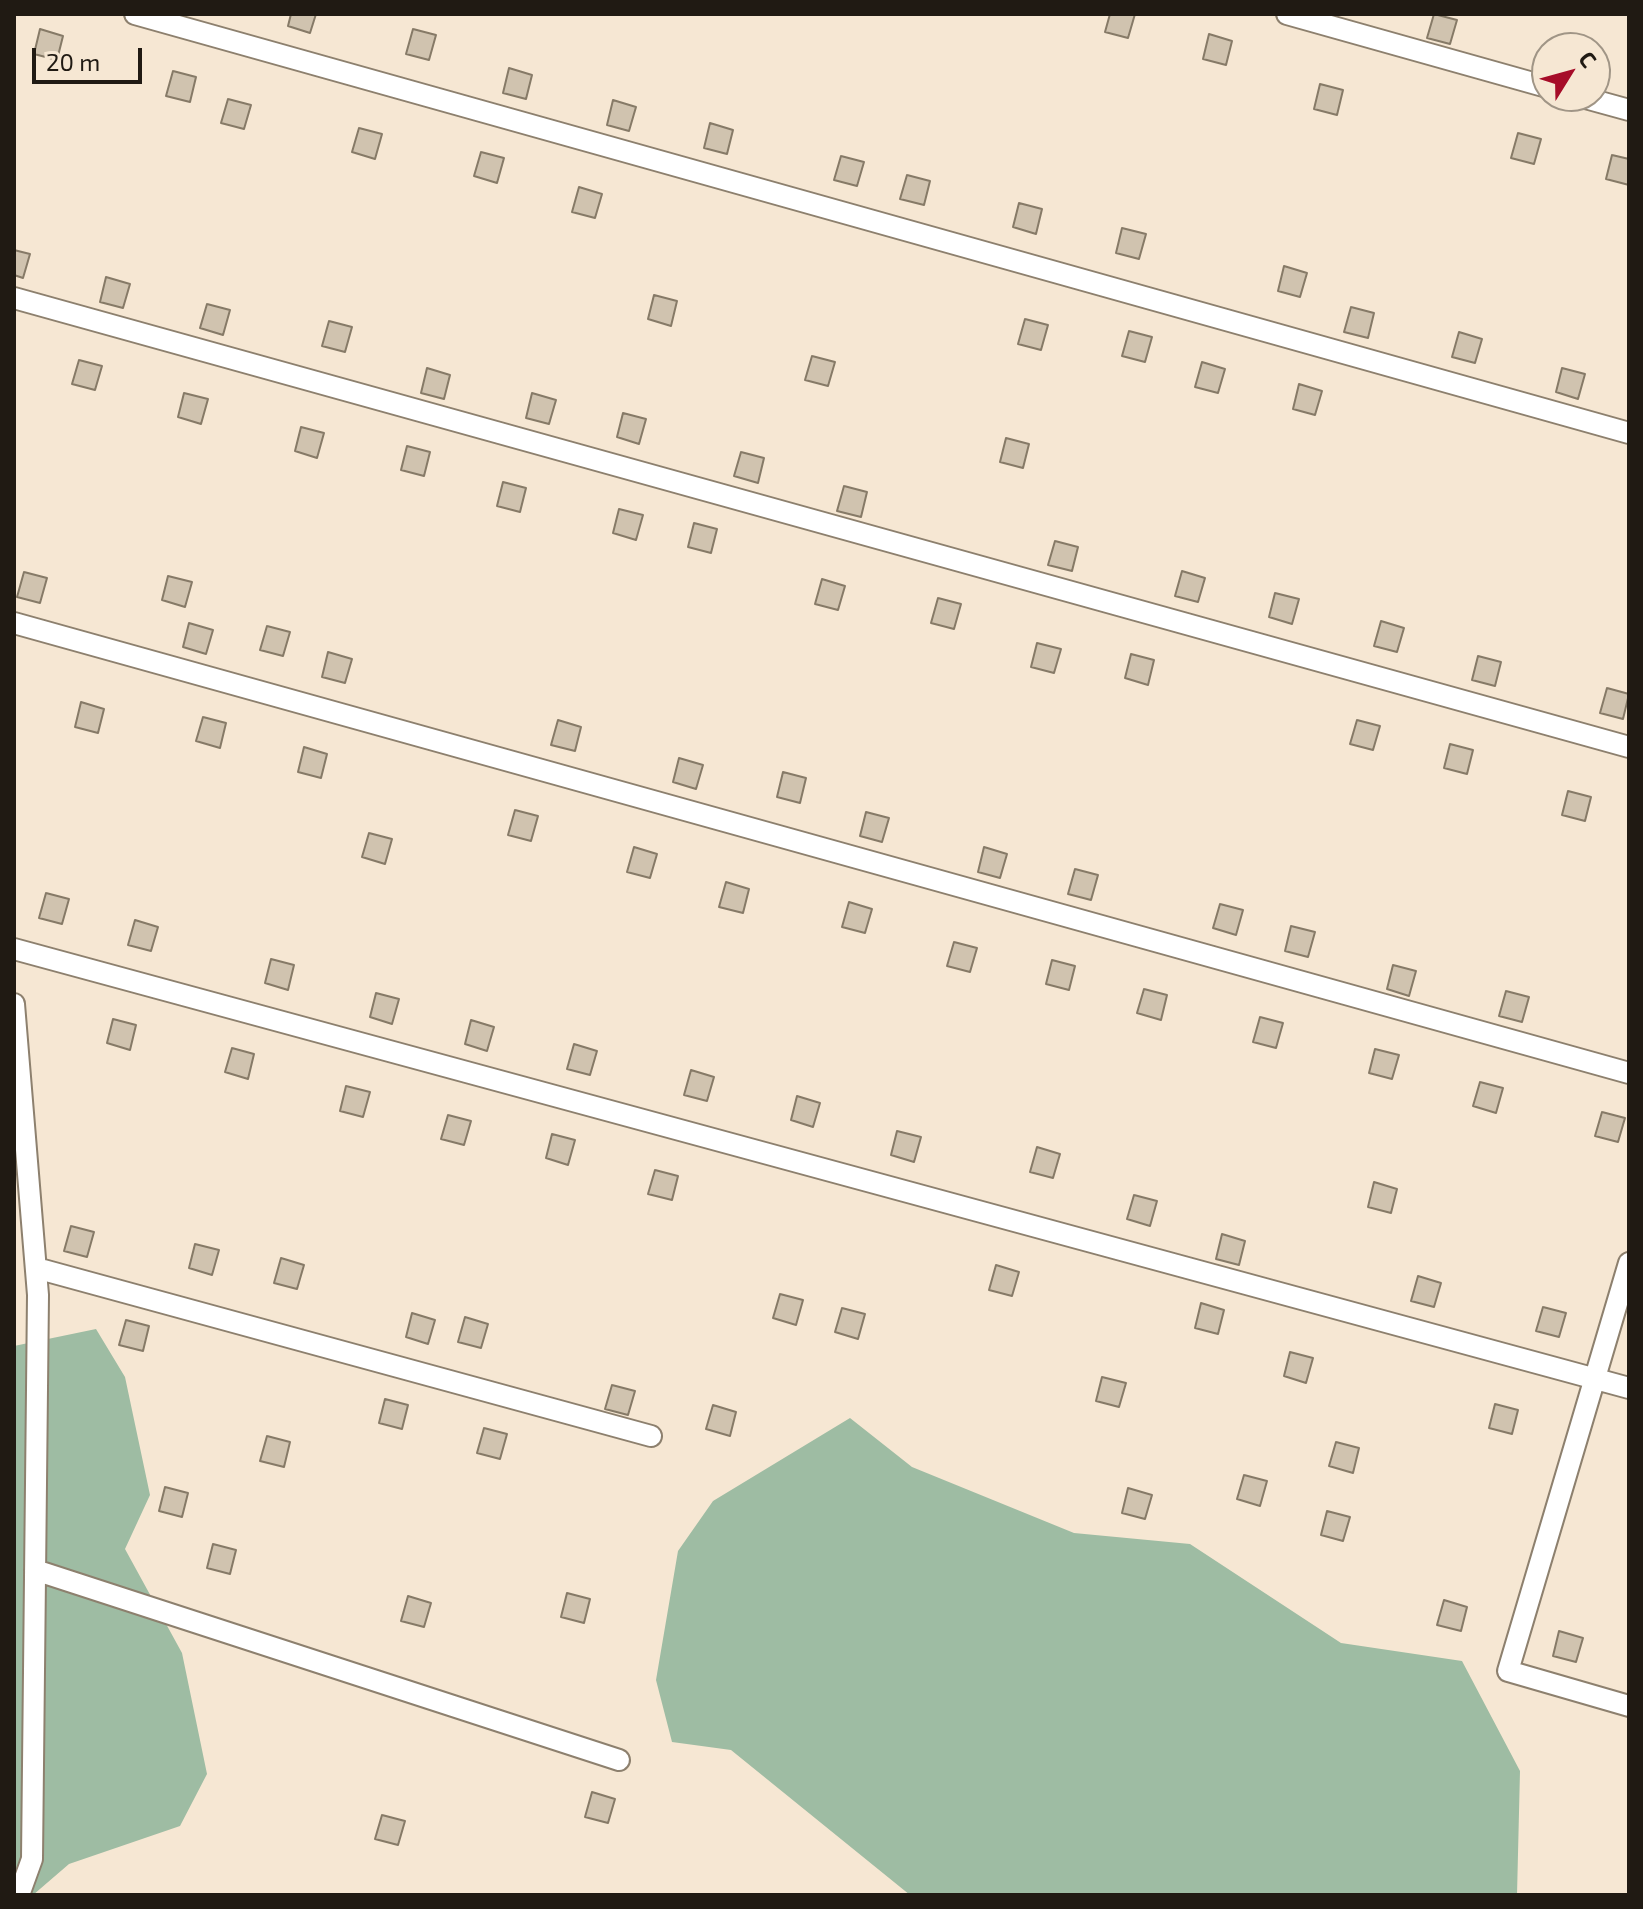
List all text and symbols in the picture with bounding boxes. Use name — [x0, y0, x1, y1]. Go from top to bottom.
scale bar — [36, 32, 146, 82]
north arrow — [1531, 32, 1611, 112]
text: С — [1574, 46, 1603, 72]
text: 20 m — [46, 47, 100, 76]

